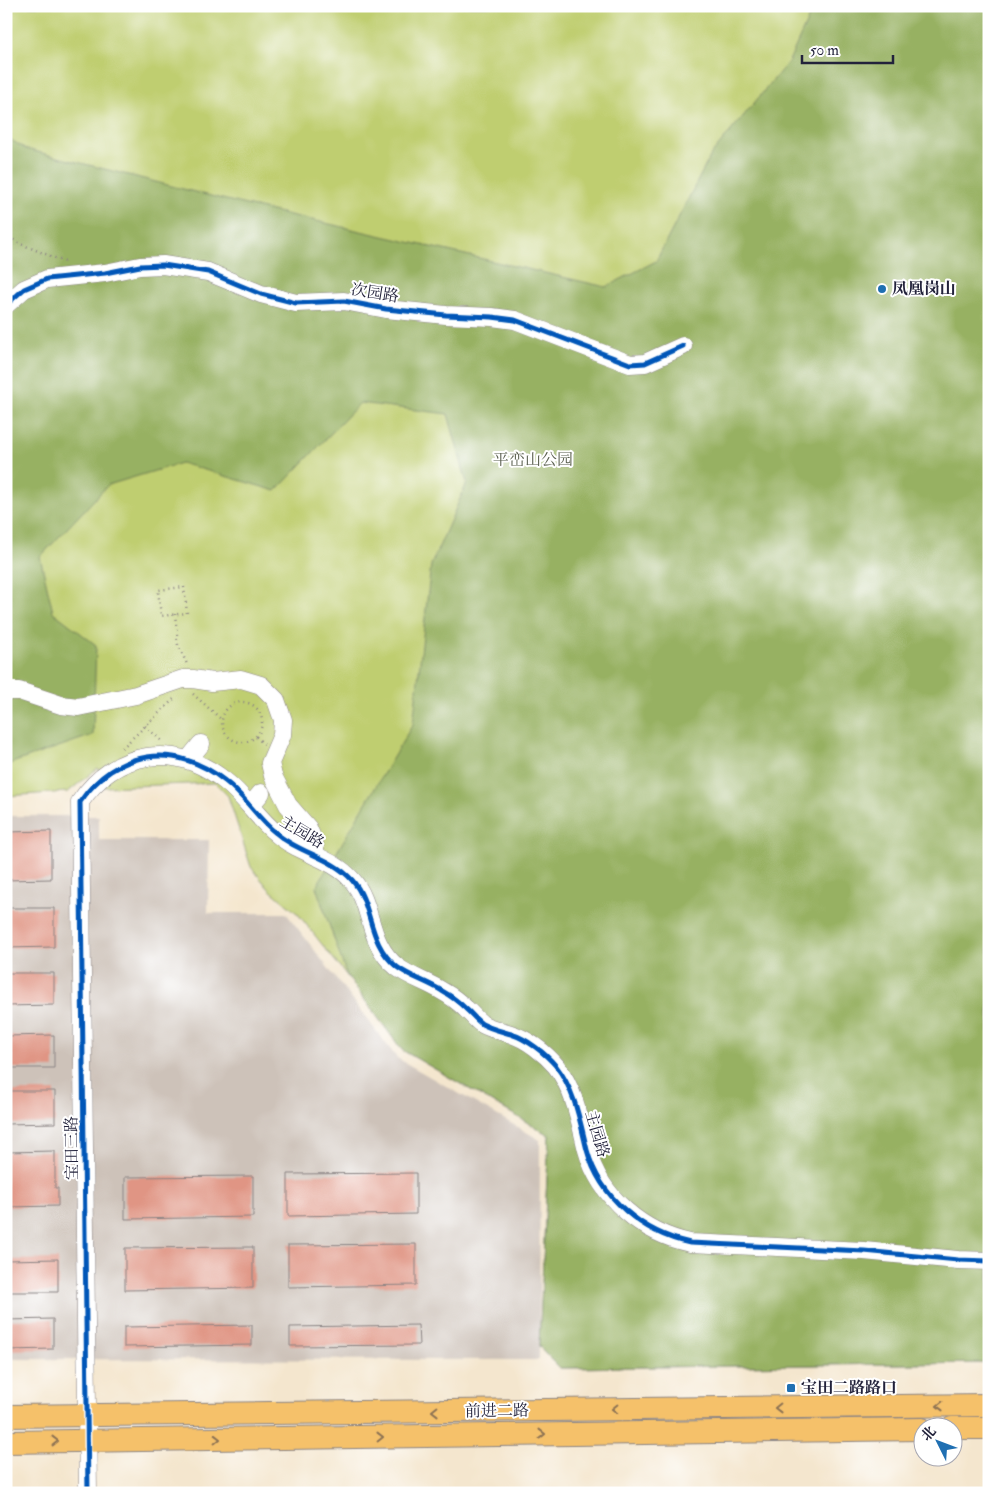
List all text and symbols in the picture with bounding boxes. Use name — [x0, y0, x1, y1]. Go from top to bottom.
scale bar — [802, 32, 894, 64]
text: 50 m — [810, 41, 839, 60]
street label: 次园路 — [350, 279, 400, 307]
place label: 凤凰岗山 — [892, 279, 956, 299]
marker: 凤凰岗山 — [876, 283, 888, 295]
park label: 平峦山公园 — [493, 450, 573, 470]
street label: 主园路 — [276, 811, 328, 853]
street label: 主园路 — [581, 1108, 613, 1160]
street label: 宝田三路 — [61, 1116, 83, 1180]
place label: 宝田二路路口 — [801, 1378, 897, 1398]
marker: 宝田二路路口 — [785, 1382, 797, 1394]
street label: 前进二路 — [465, 1400, 529, 1422]
one-way arrow — [936, 1401, 944, 1411]
one-way arrow — [773, 1402, 781, 1413]
one-way arrow — [611, 1404, 618, 1414]
one-way arrow — [431, 1406, 438, 1416]
north arrow — [912, 1416, 962, 1466]
text: 北 — [918, 1423, 940, 1445]
one-way arrow — [539, 1429, 547, 1439]
one-way arrow — [376, 1431, 384, 1442]
one-way arrow — [214, 1434, 222, 1444]
one-way arrow — [52, 1436, 59, 1446]

